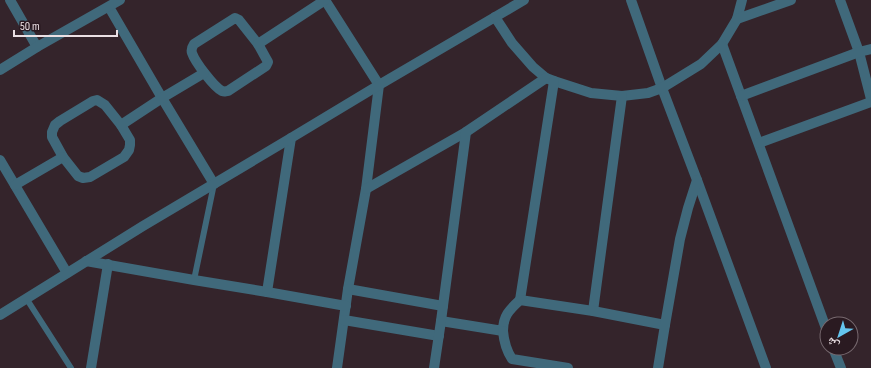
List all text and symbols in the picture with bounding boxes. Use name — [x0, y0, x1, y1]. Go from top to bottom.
scale bar — [14, 12, 117, 38]
text: 50 m — [20, 19, 40, 34]
north arrow — [819, 316, 859, 356]
text: ش — [824, 334, 842, 352]

